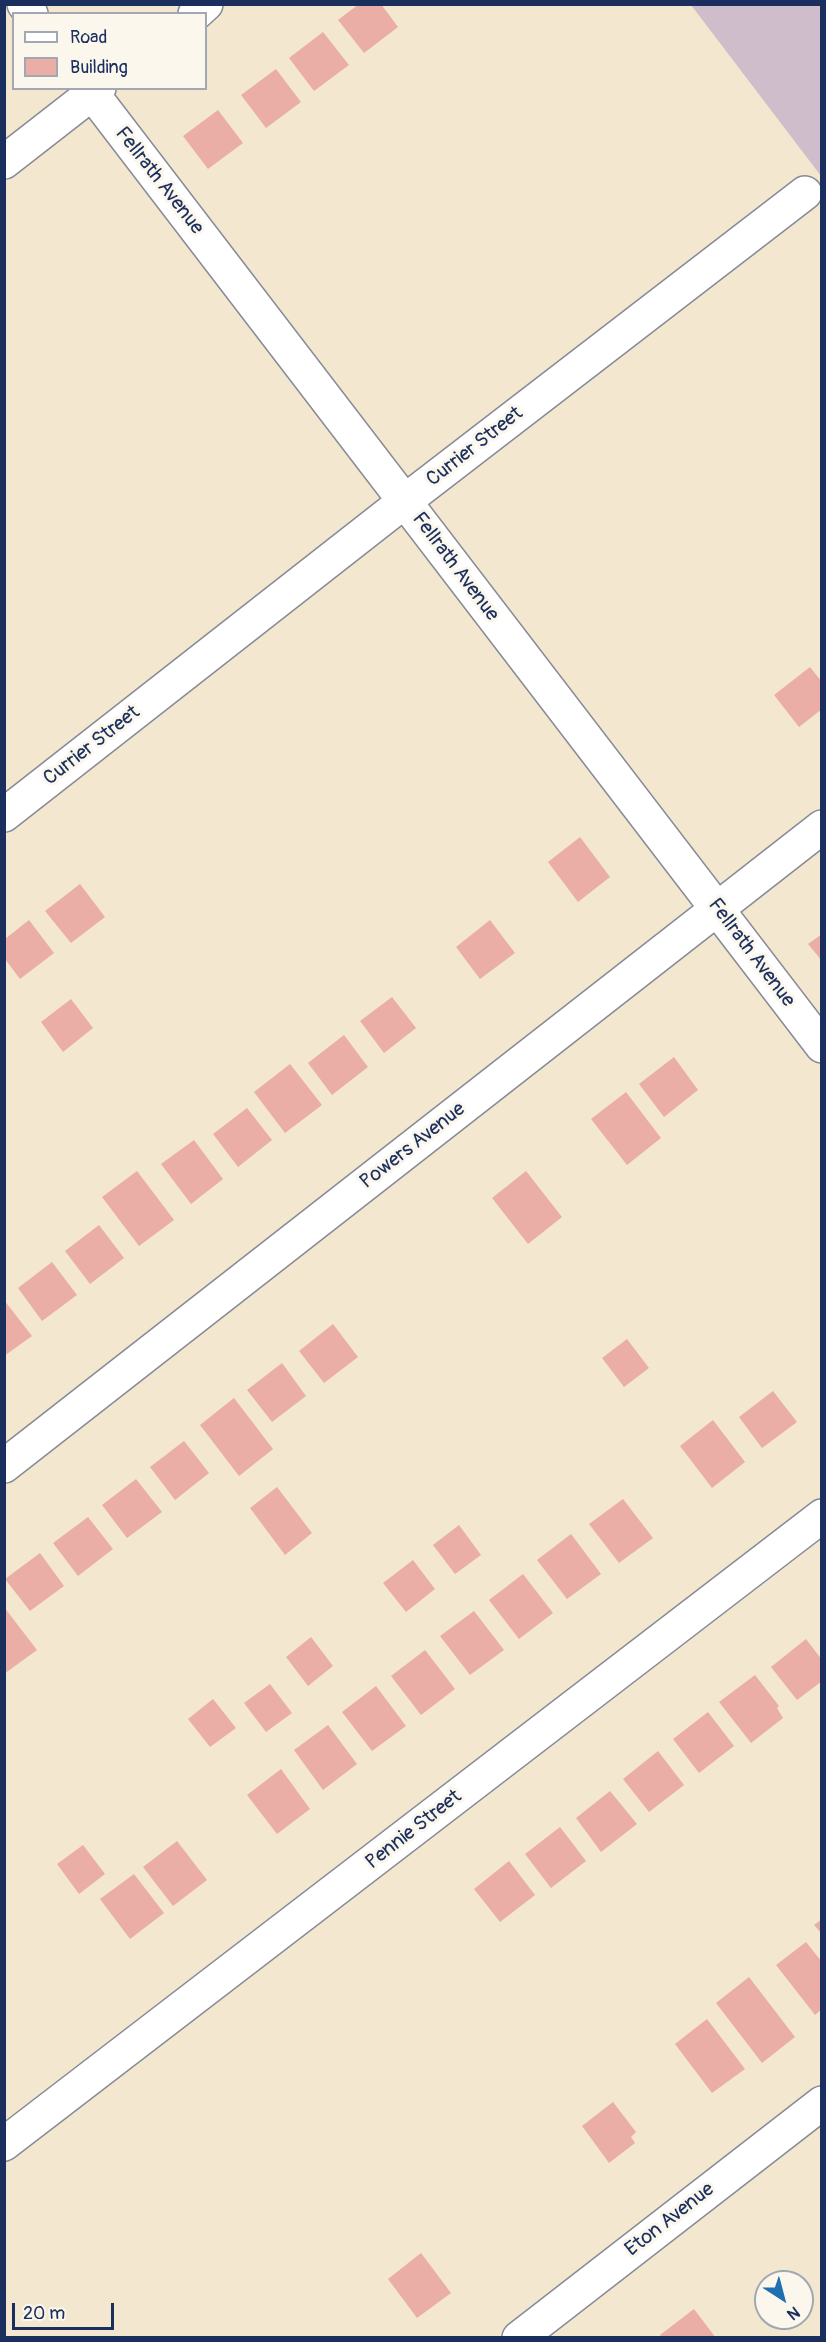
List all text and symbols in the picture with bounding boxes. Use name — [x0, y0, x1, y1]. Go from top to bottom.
legend — [12, 12, 207, 90]
text: Road — [70, 26, 107, 49]
text: Building — [70, 56, 128, 79]
street label: Fellrath Avenue — [110, 122, 208, 240]
street label: Currier Street — [422, 402, 528, 492]
street label: Fellrath Avenue — [406, 508, 504, 626]
street label: Currier Street — [39, 701, 145, 791]
street label: Fellrath Avenue — [702, 894, 800, 1012]
street label: Powers Avenue — [356, 1097, 470, 1195]
street label: Pennie Street — [361, 1785, 467, 1875]
street label: Eton Avenue — [621, 2178, 719, 2262]
north arrow — [754, 2270, 814, 2330]
scale bar — [15, 2291, 117, 2329]
text: 20 m — [23, 2302, 65, 2325]
text: N — [783, 2302, 804, 2324]

